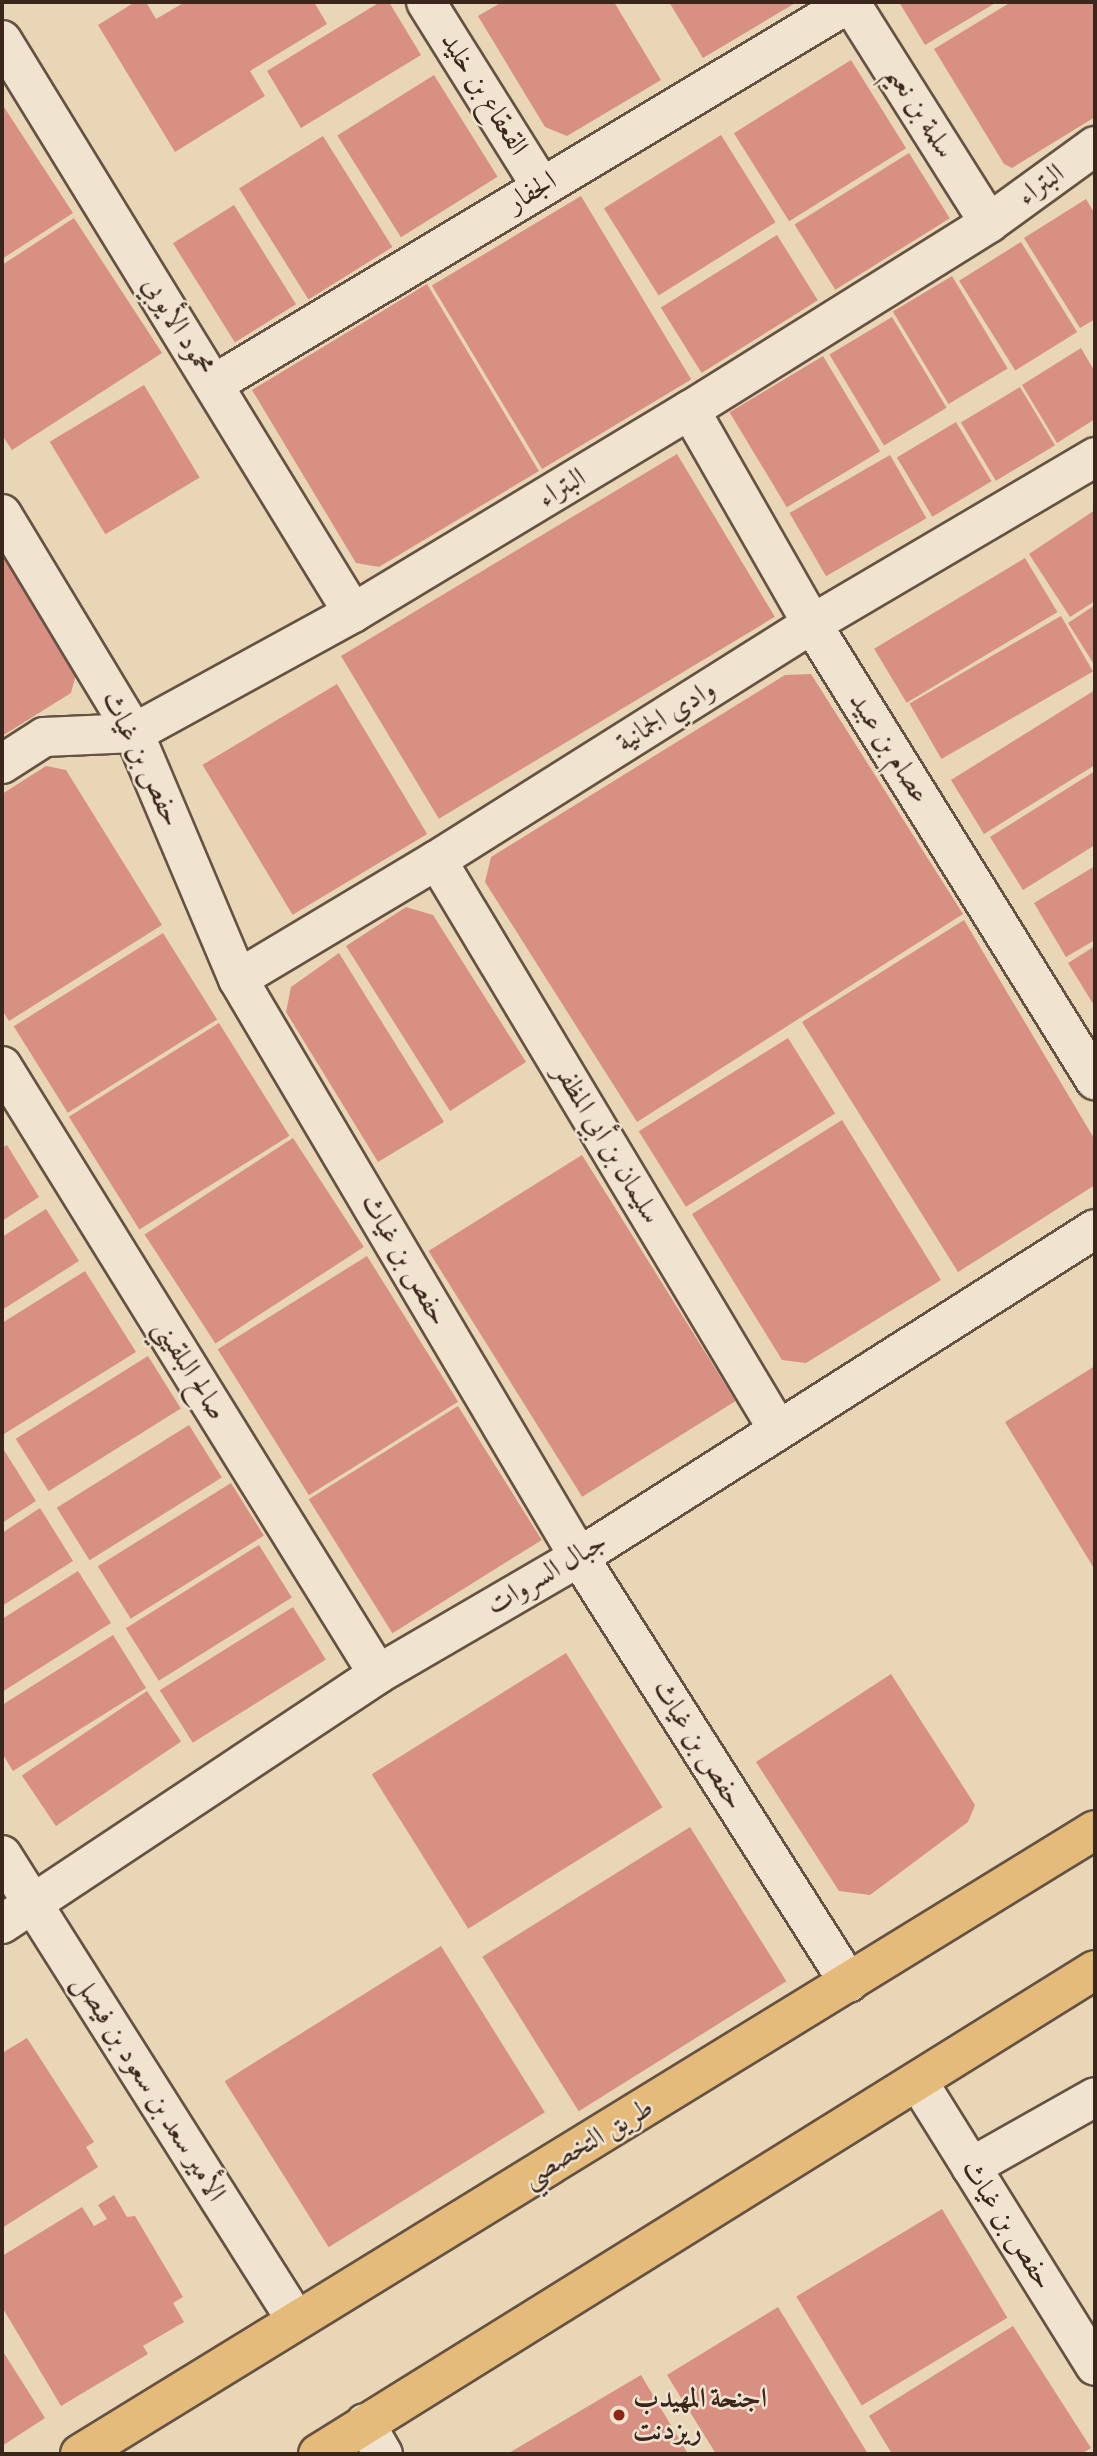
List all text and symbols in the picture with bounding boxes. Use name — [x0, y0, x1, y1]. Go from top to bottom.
street label: القعقاع بن خليد — [433, 26, 535, 162]
street label: سلمة بن نعيم — [878, 59, 962, 165]
street label: البتراء — [1011, 157, 1071, 213]
street label: الجفار — [501, 164, 563, 220]
street label: محمود الأيوبي — [135, 270, 221, 382]
street label: البتراء — [532, 461, 592, 515]
street label: وادي الجمانية — [610, 672, 722, 760]
street label: حفص بن غياث — [94, 686, 188, 832]
street label: عصام بن عبيد — [842, 686, 936, 810]
street label: سليمان بن أبي المظفر — [546, 1058, 668, 1230]
street label: حفص بن غياث — [353, 1188, 455, 1332]
street label: صالح البلقيني — [146, 1313, 234, 1427]
street label: جبال السروات — [481, 1525, 613, 1623]
street label: حفص بن غياث — [645, 1674, 751, 1816]
street label: الأمير سعد بن سعود بن فيصل — [65, 1968, 233, 2208]
street label: طريق التخصصي — [516, 2091, 660, 2195]
street label: حفص بن غياث — [954, 2154, 1060, 2296]
place label: اجنحة المهيدب ريزدنت — [633, 2382, 767, 2448]
marker: اجنحة المهيدب ريزدنت — [611, 2407, 627, 2423]

